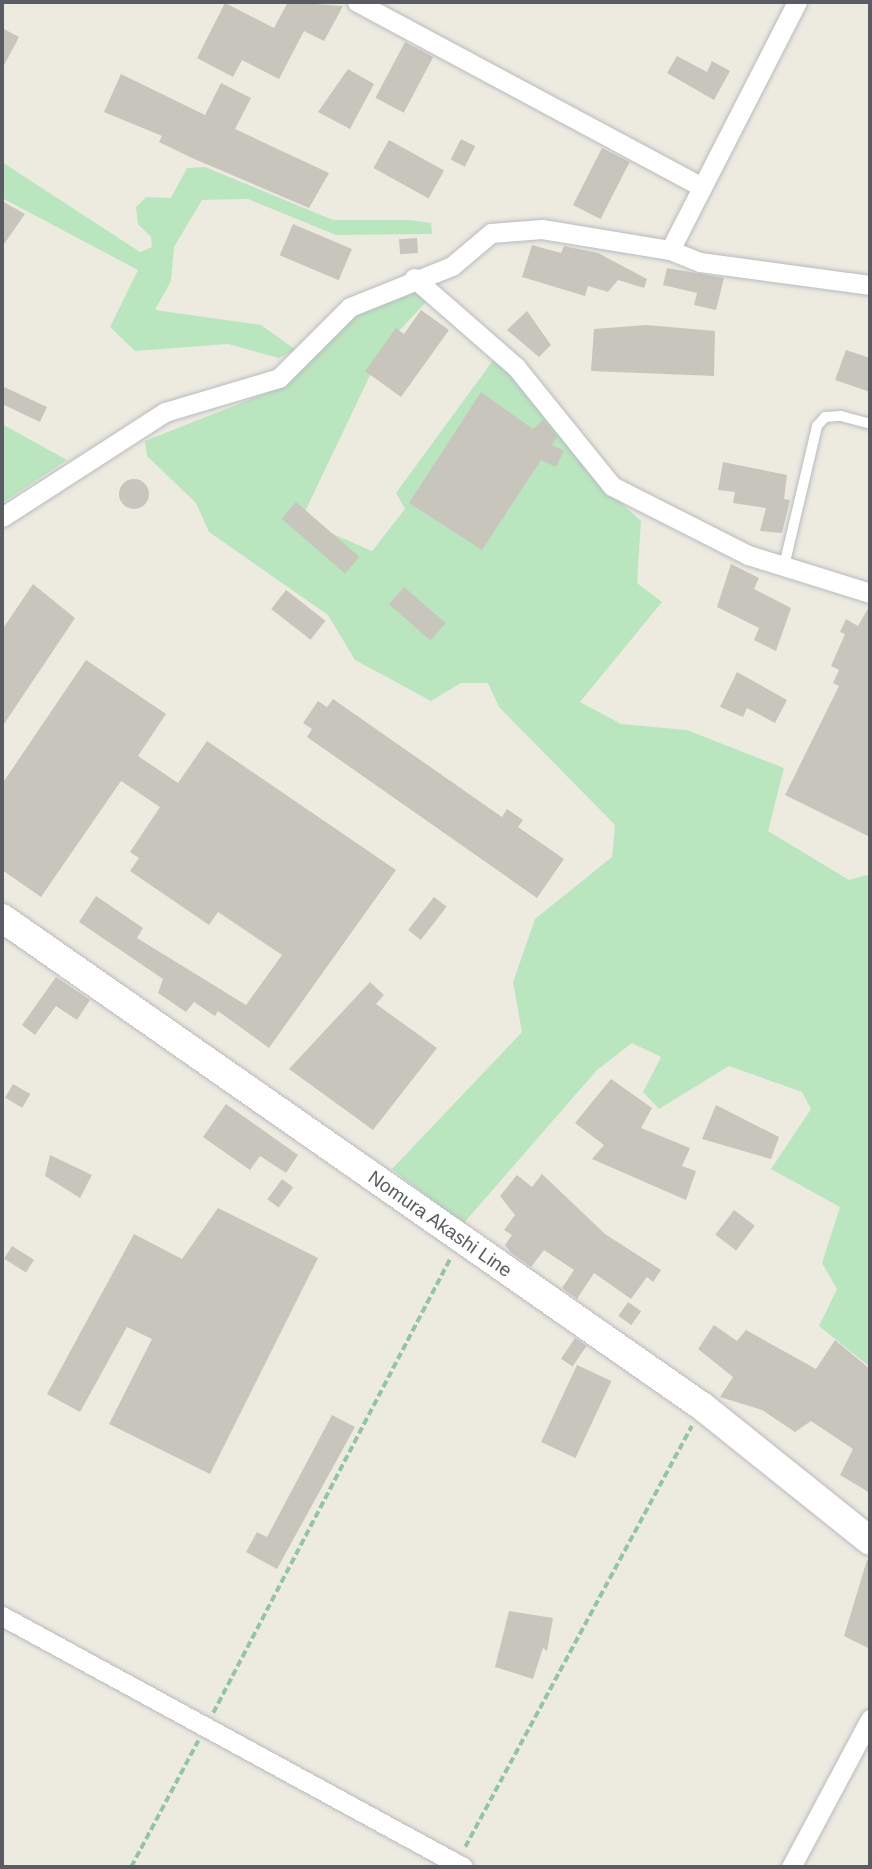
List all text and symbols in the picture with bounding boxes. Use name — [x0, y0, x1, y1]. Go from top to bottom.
street label: Nomura Akashi Line — [363, 1166, 517, 1282]

